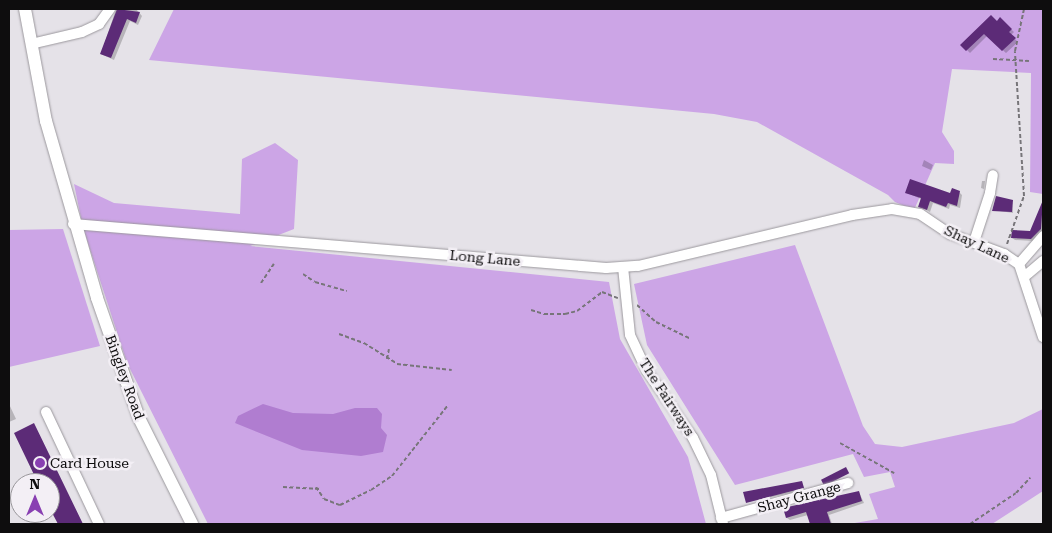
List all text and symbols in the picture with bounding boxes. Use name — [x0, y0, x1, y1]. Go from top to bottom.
street label: Shay Lane — [942, 222, 1012, 266]
street label: Long Lane — [449, 247, 521, 269]
street label: Bingley Road — [102, 332, 148, 422]
street label: The Fairways — [636, 355, 698, 439]
place label: Card House — [50, 455, 129, 471]
marker: Card House — [34, 457, 46, 469]
north arrow — [10, 473, 60, 523]
text: N — [30, 476, 40, 492]
street label: Shay Grange — [756, 478, 842, 516]

